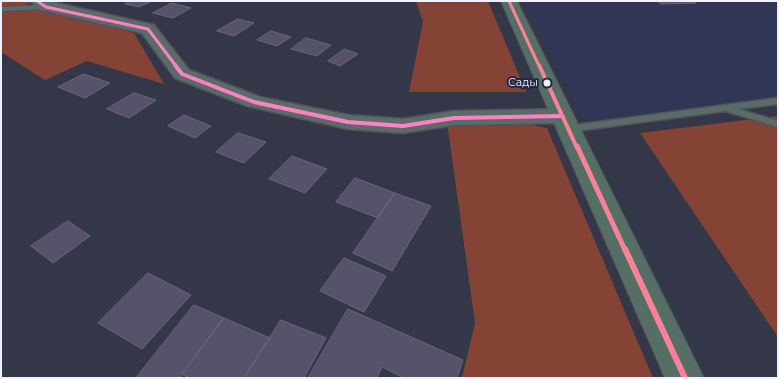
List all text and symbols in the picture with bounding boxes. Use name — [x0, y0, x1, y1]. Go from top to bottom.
place label: Сады — [508, 76, 538, 90]
marker: Сады — [542, 78, 552, 88]

